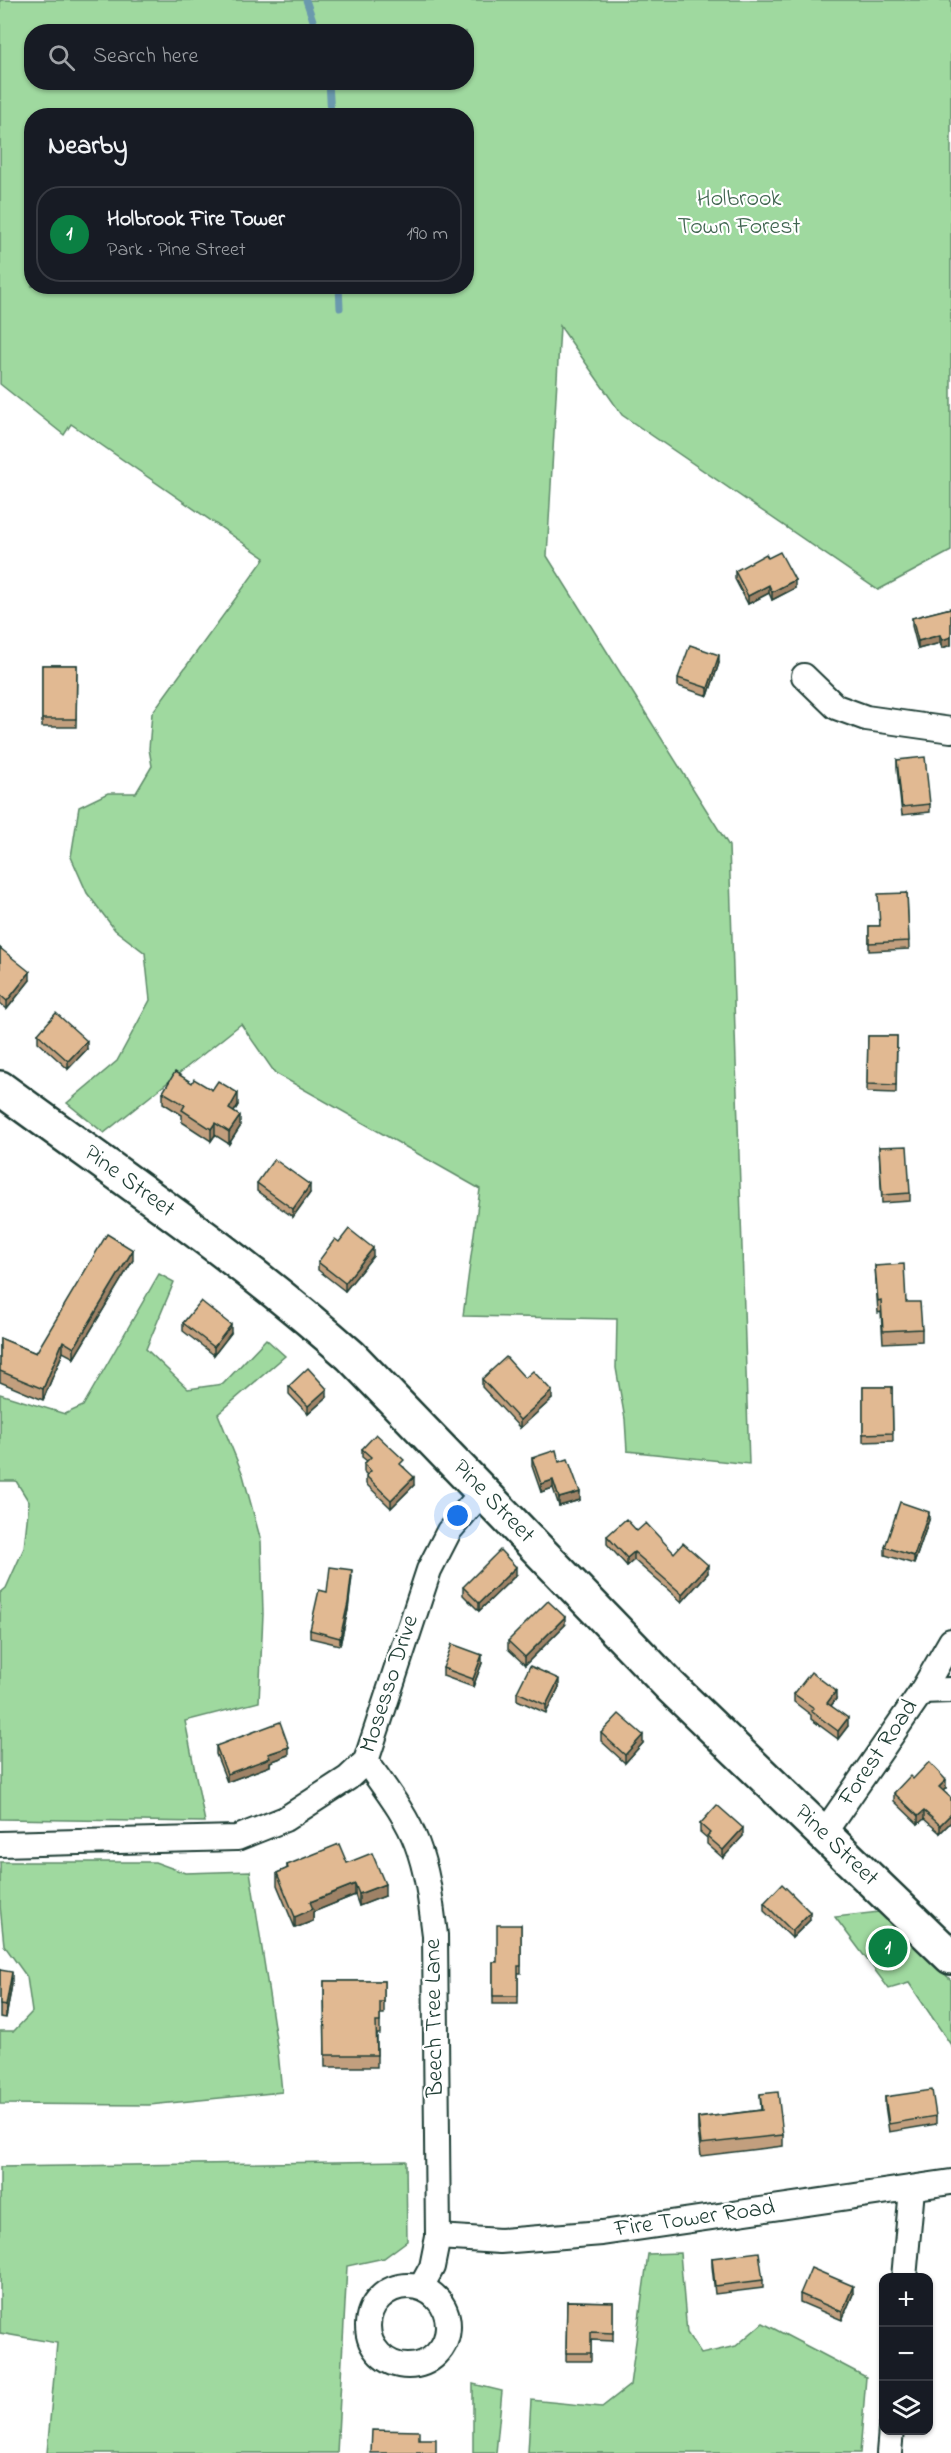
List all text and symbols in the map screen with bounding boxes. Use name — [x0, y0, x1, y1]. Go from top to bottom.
search box — [24, 24, 474, 90]
icon: search — [45, 41, 78, 74]
text: Search here — [93, 41, 198, 73]
text: Nearby — [48, 128, 127, 166]
park label: Holbrook Town Forest — [677, 182, 801, 245]
text: Holbrook Fire Tower — [107, 204, 285, 236]
text: 1 — [66, 220, 73, 249]
text: 190 m — [406, 220, 448, 249]
text: Park · Pine Street — [107, 236, 246, 265]
street label: Pine Street — [76, 1137, 182, 1227]
street label: Pine Street — [444, 1452, 542, 1552]
your location — [443, 1501, 472, 1530]
street label: Mosesso Drive — [351, 1610, 429, 1757]
street label: Forest Road — [830, 1692, 928, 1814]
street label: Pine Street — [786, 1797, 886, 1895]
pin: 1 — [868, 1926, 908, 1970]
street label: Beech Tree Lane — [416, 1938, 454, 2099]
street label: Fire Tower Road — [612, 2190, 778, 2248]
map controls — [879, 2273, 933, 2435]
button: + — [879, 2273, 933, 2327]
button: − — [879, 2327, 933, 2381]
button: layers — [879, 2381, 933, 2435]

